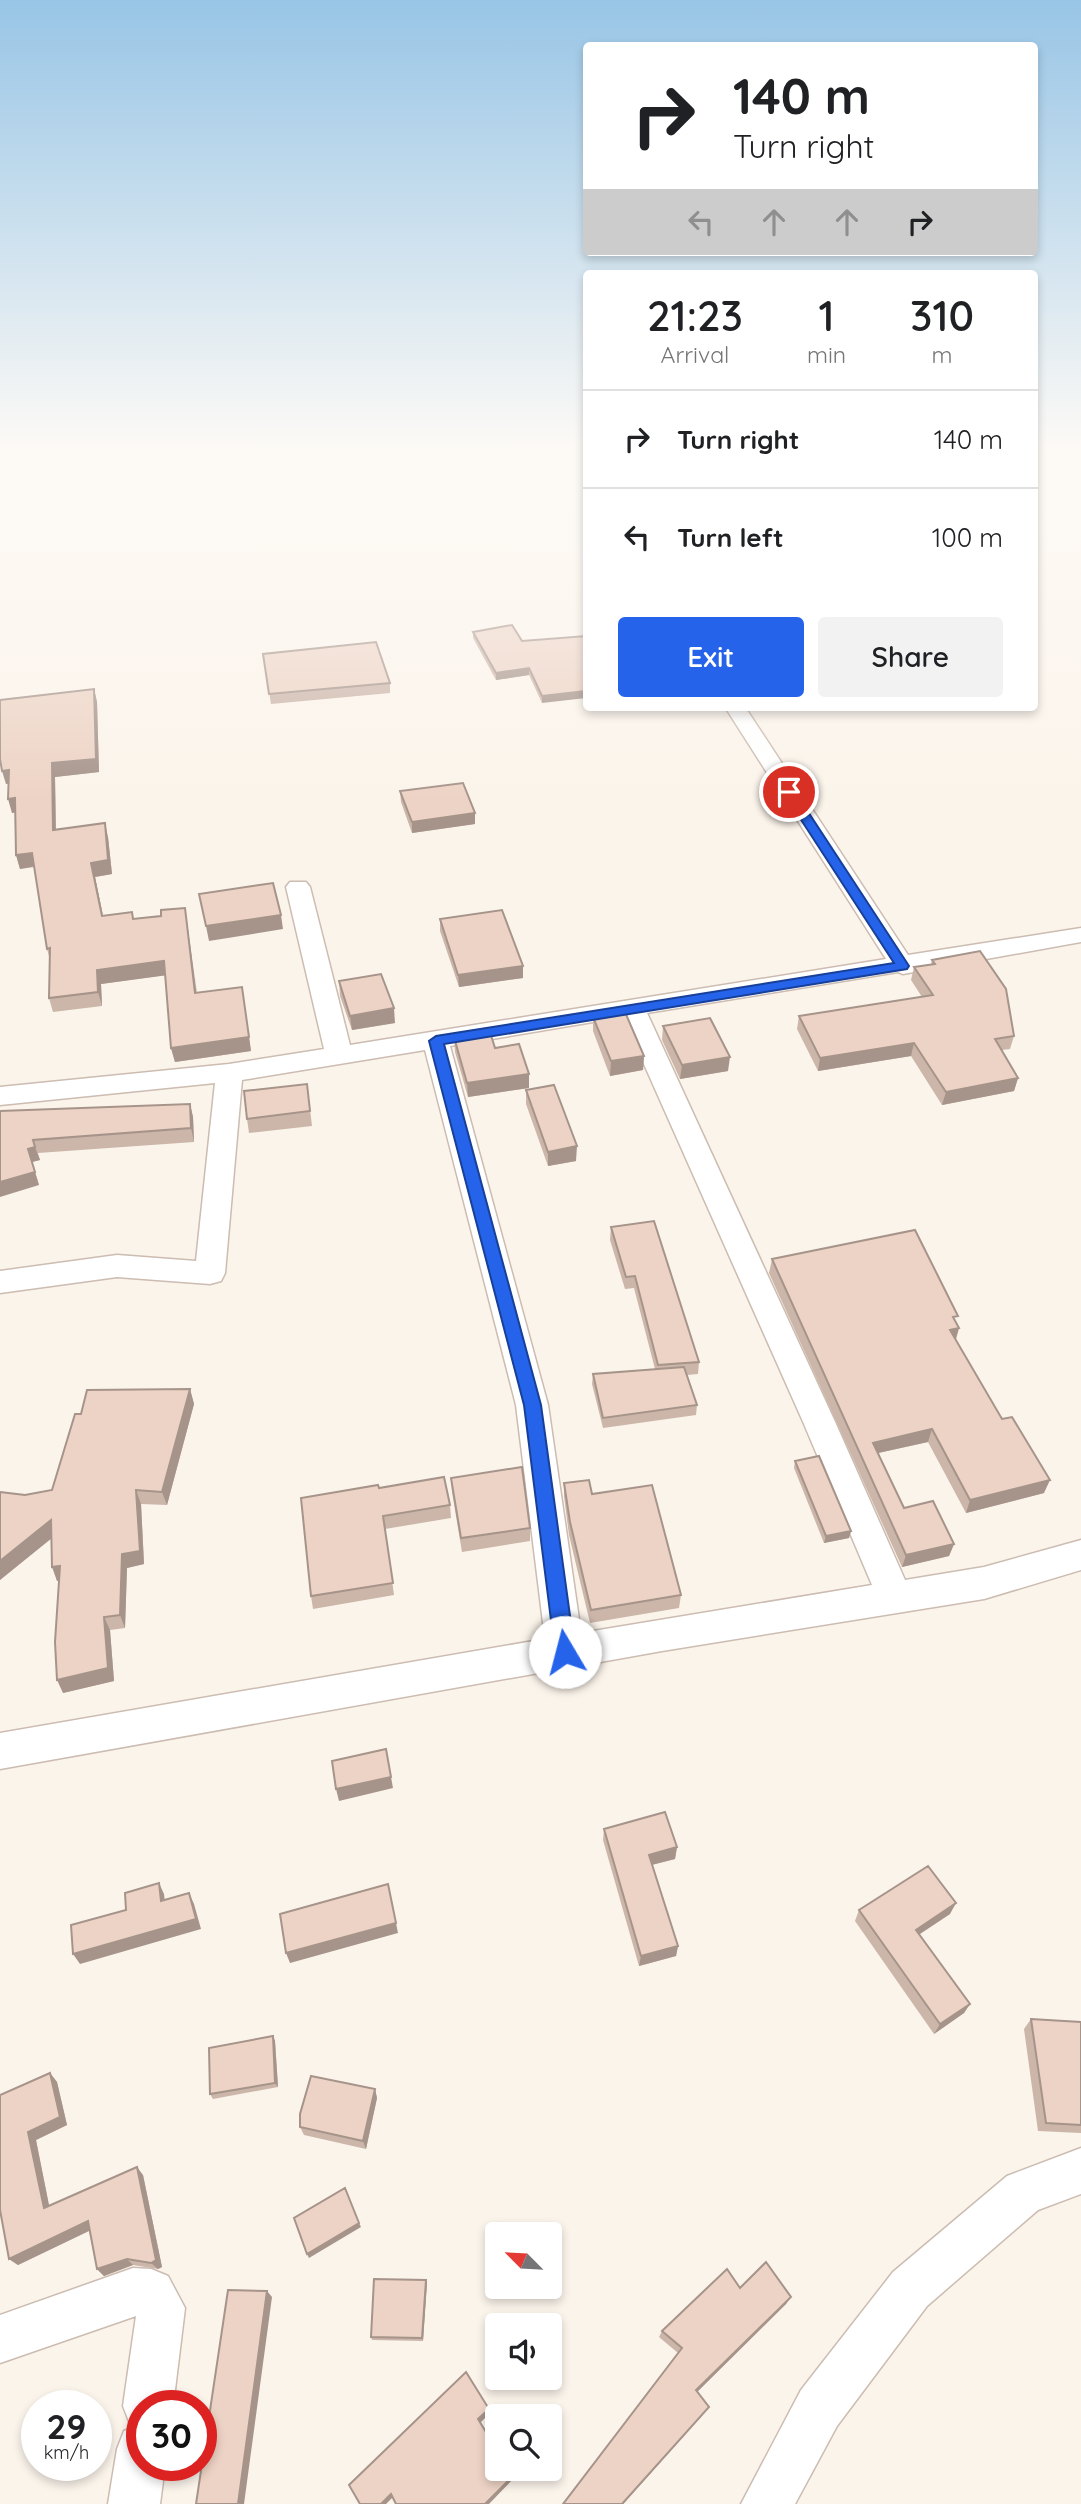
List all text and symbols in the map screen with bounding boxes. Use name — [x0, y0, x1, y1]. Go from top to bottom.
text: 140 m — [733, 65, 870, 126]
icon: right — [618, 70, 709, 161]
text: Turn right — [733, 126, 874, 166]
icon: left — [682, 203, 720, 241]
icon: ahead — [755, 203, 793, 241]
icon: ahead — [828, 203, 866, 241]
icon: right — [901, 203, 939, 241]
text: 21:23 — [647, 289, 743, 342]
text: 1 — [818, 289, 835, 342]
text: 310 — [910, 289, 974, 342]
text: Arrival — [661, 340, 729, 369]
text: min — [807, 340, 846, 369]
text: m — [932, 340, 953, 369]
icon: right — [618, 420, 656, 458]
text: Turn right — [677, 423, 799, 456]
text: 140 m — [934, 423, 1003, 456]
icon: left — [618, 518, 656, 556]
text: Turn left — [677, 521, 784, 554]
text: 100 m — [932, 521, 1003, 554]
button: Exit — [618, 617, 804, 697]
button: Share — [818, 617, 1003, 697]
pin — [759, 762, 819, 822]
icon: arrive — [770, 773, 808, 811]
position arrow — [528, 1615, 602, 1689]
north arrow — [485, 2222, 562, 2300]
map controls — [485, 2222, 562, 2481]
button: sound — [485, 2313, 562, 2390]
speed limit sign: 30 — [126, 2390, 217, 2481]
text: 29 — [47, 2404, 86, 2448]
button: search — [485, 2404, 562, 2481]
text: km/h — [44, 2441, 89, 2464]

